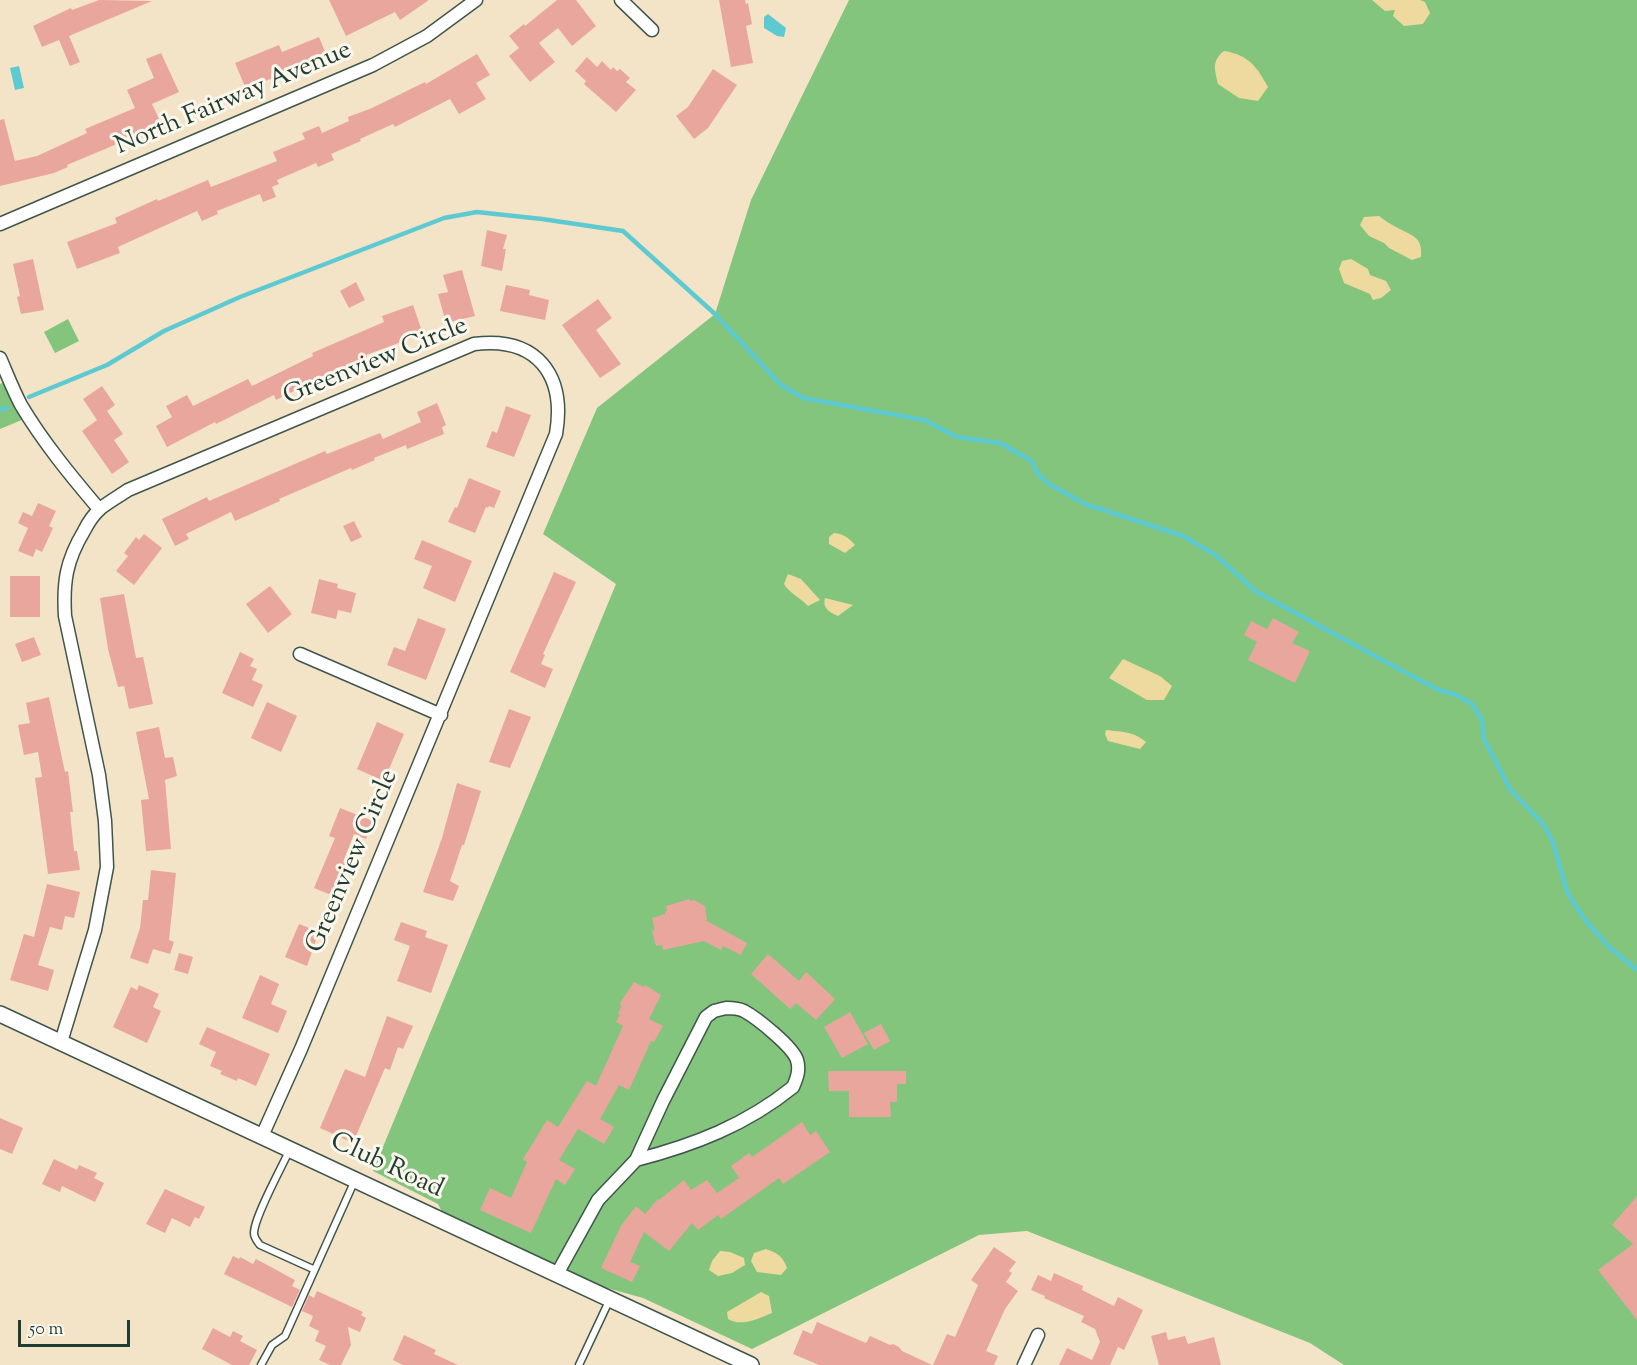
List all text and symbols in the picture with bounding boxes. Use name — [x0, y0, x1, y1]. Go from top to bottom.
street label: North Fairway Avenue — [111, 36, 357, 164]
street label: Greenview Circle — [279, 312, 473, 414]
street label: Greenview Circle — [301, 766, 407, 958]
street label: Club Road — [325, 1127, 447, 1207]
scale bar — [21, 1308, 134, 1346]
text: 50 m — [29, 1317, 63, 1343]

